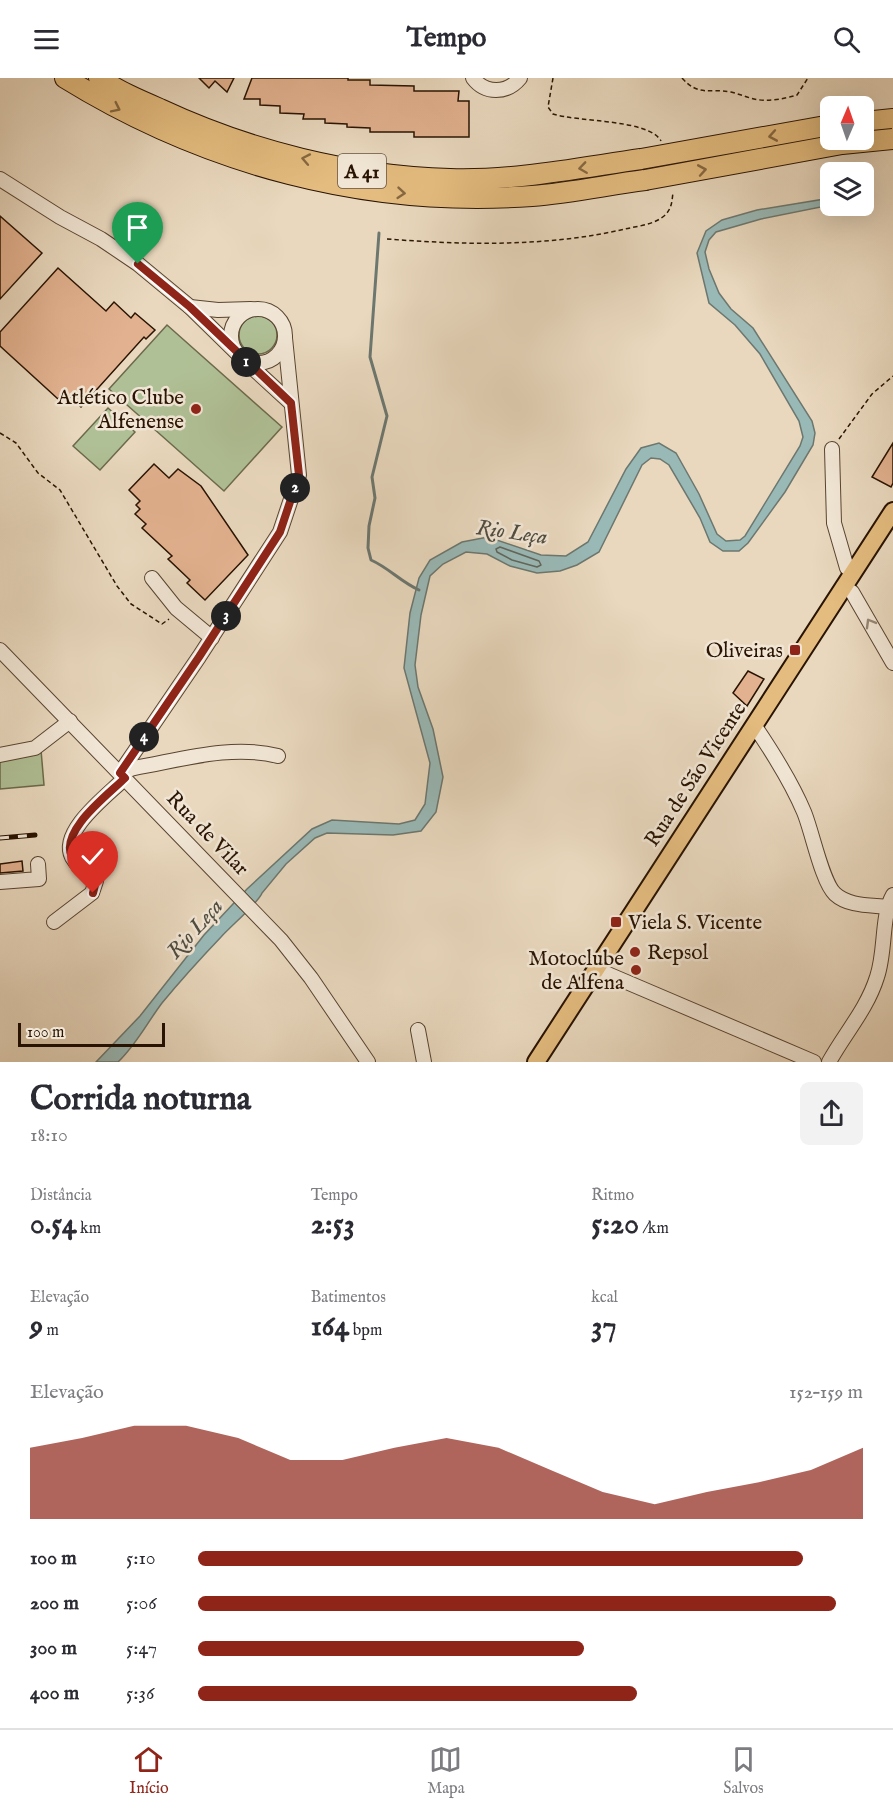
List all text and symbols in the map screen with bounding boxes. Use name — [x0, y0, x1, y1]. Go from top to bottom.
text: Tempo — [407, 22, 486, 56]
icon: menu — [30, 23, 63, 56]
icon: search — [830, 23, 863, 56]
north arrow — [820, 96, 874, 150]
map controls — [820, 96, 874, 216]
one-way arrow — [109, 100, 120, 112]
one-way arrow — [769, 129, 778, 141]
one-way arrow — [301, 154, 311, 167]
road number: A 41 — [338, 154, 386, 188]
one-way arrow — [578, 161, 587, 173]
button: layers — [820, 162, 874, 216]
one-way arrow — [698, 164, 707, 176]
one-way arrow — [396, 186, 405, 199]
pin — [112, 202, 163, 264]
icon: arrive — [121, 211, 154, 244]
pin: 1 — [231, 347, 261, 377]
text: 1 — [243, 352, 249, 372]
place label: Atlético Clube Alfenense — [56, 385, 184, 436]
marker: Atlético Clube Alfenense — [189, 402, 203, 416]
pin: 2 — [280, 473, 310, 503]
text: 2 — [291, 478, 299, 498]
water label: Rio Leça — [474, 514, 549, 552]
pin: 3 — [211, 601, 241, 631]
text: 3 — [223, 606, 229, 626]
one-way arrow — [866, 619, 877, 629]
place label: Oliveiras — [706, 638, 783, 665]
marker: Oliveiras — [788, 643, 802, 657]
street label: Rua de São Vicente — [639, 697, 753, 852]
pin: 4 — [129, 722, 159, 752]
text: 4 — [140, 727, 148, 747]
street label: Rua de Vilar — [160, 786, 254, 882]
pin — [67, 831, 118, 893]
icon: check — [76, 840, 109, 873]
water label: Rio Leça — [161, 893, 230, 965]
place label: Viela S. Vicente — [627, 910, 762, 937]
marker: Viela S. Vicente — [609, 915, 623, 929]
place label: Repsol — [647, 940, 709, 967]
marker: Repsol — [628, 945, 642, 959]
place label: Motoclube de Alfena — [528, 946, 625, 997]
marker: Motoclube de Alfena — [629, 963, 643, 977]
scale bar — [18, 1020, 165, 1048]
text: 100 m — [27, 1023, 64, 1043]
text: Corrida noturna — [30, 1079, 251, 1121]
button: share — [800, 1082, 863, 1145]
text: 18:10 — [30, 1123, 68, 1148]
text: Distância — [30, 1186, 92, 1206]
text: Tempo — [311, 1186, 358, 1206]
text: Ritmo — [591, 1186, 634, 1206]
text: 0.54 — [30, 1206, 77, 1244]
text: 2:53 — [311, 1206, 355, 1244]
text: 5:20 — [591, 1206, 639, 1244]
text: km — [77, 1219, 101, 1239]
text: /km — [639, 1219, 669, 1239]
text: Elevação — [30, 1288, 89, 1308]
text: Batimentos — [311, 1288, 386, 1308]
text: kcal — [591, 1288, 618, 1308]
text: 9 — [30, 1308, 43, 1346]
text: 164 — [311, 1308, 349, 1346]
text: 37 — [591, 1308, 617, 1346]
text: m — [43, 1321, 59, 1341]
text: bpm — [349, 1321, 382, 1341]
text: Elevação — [30, 1380, 104, 1405]
text: 152–159 m — [789, 1380, 863, 1405]
text: 100 m — [30, 1546, 77, 1571]
text: 5:10 — [126, 1546, 156, 1571]
text: 200 m — [30, 1591, 79, 1616]
text: 5:06 — [126, 1591, 157, 1616]
text: 300 m — [30, 1636, 77, 1661]
text: 5:47 — [126, 1636, 157, 1661]
text: 400 m — [30, 1681, 79, 1706]
text: 5:36 — [126, 1681, 154, 1706]
tab: Início — [129, 1743, 169, 1799]
tab: Mapa — [427, 1743, 465, 1799]
tab: Salvos — [723, 1743, 764, 1799]

